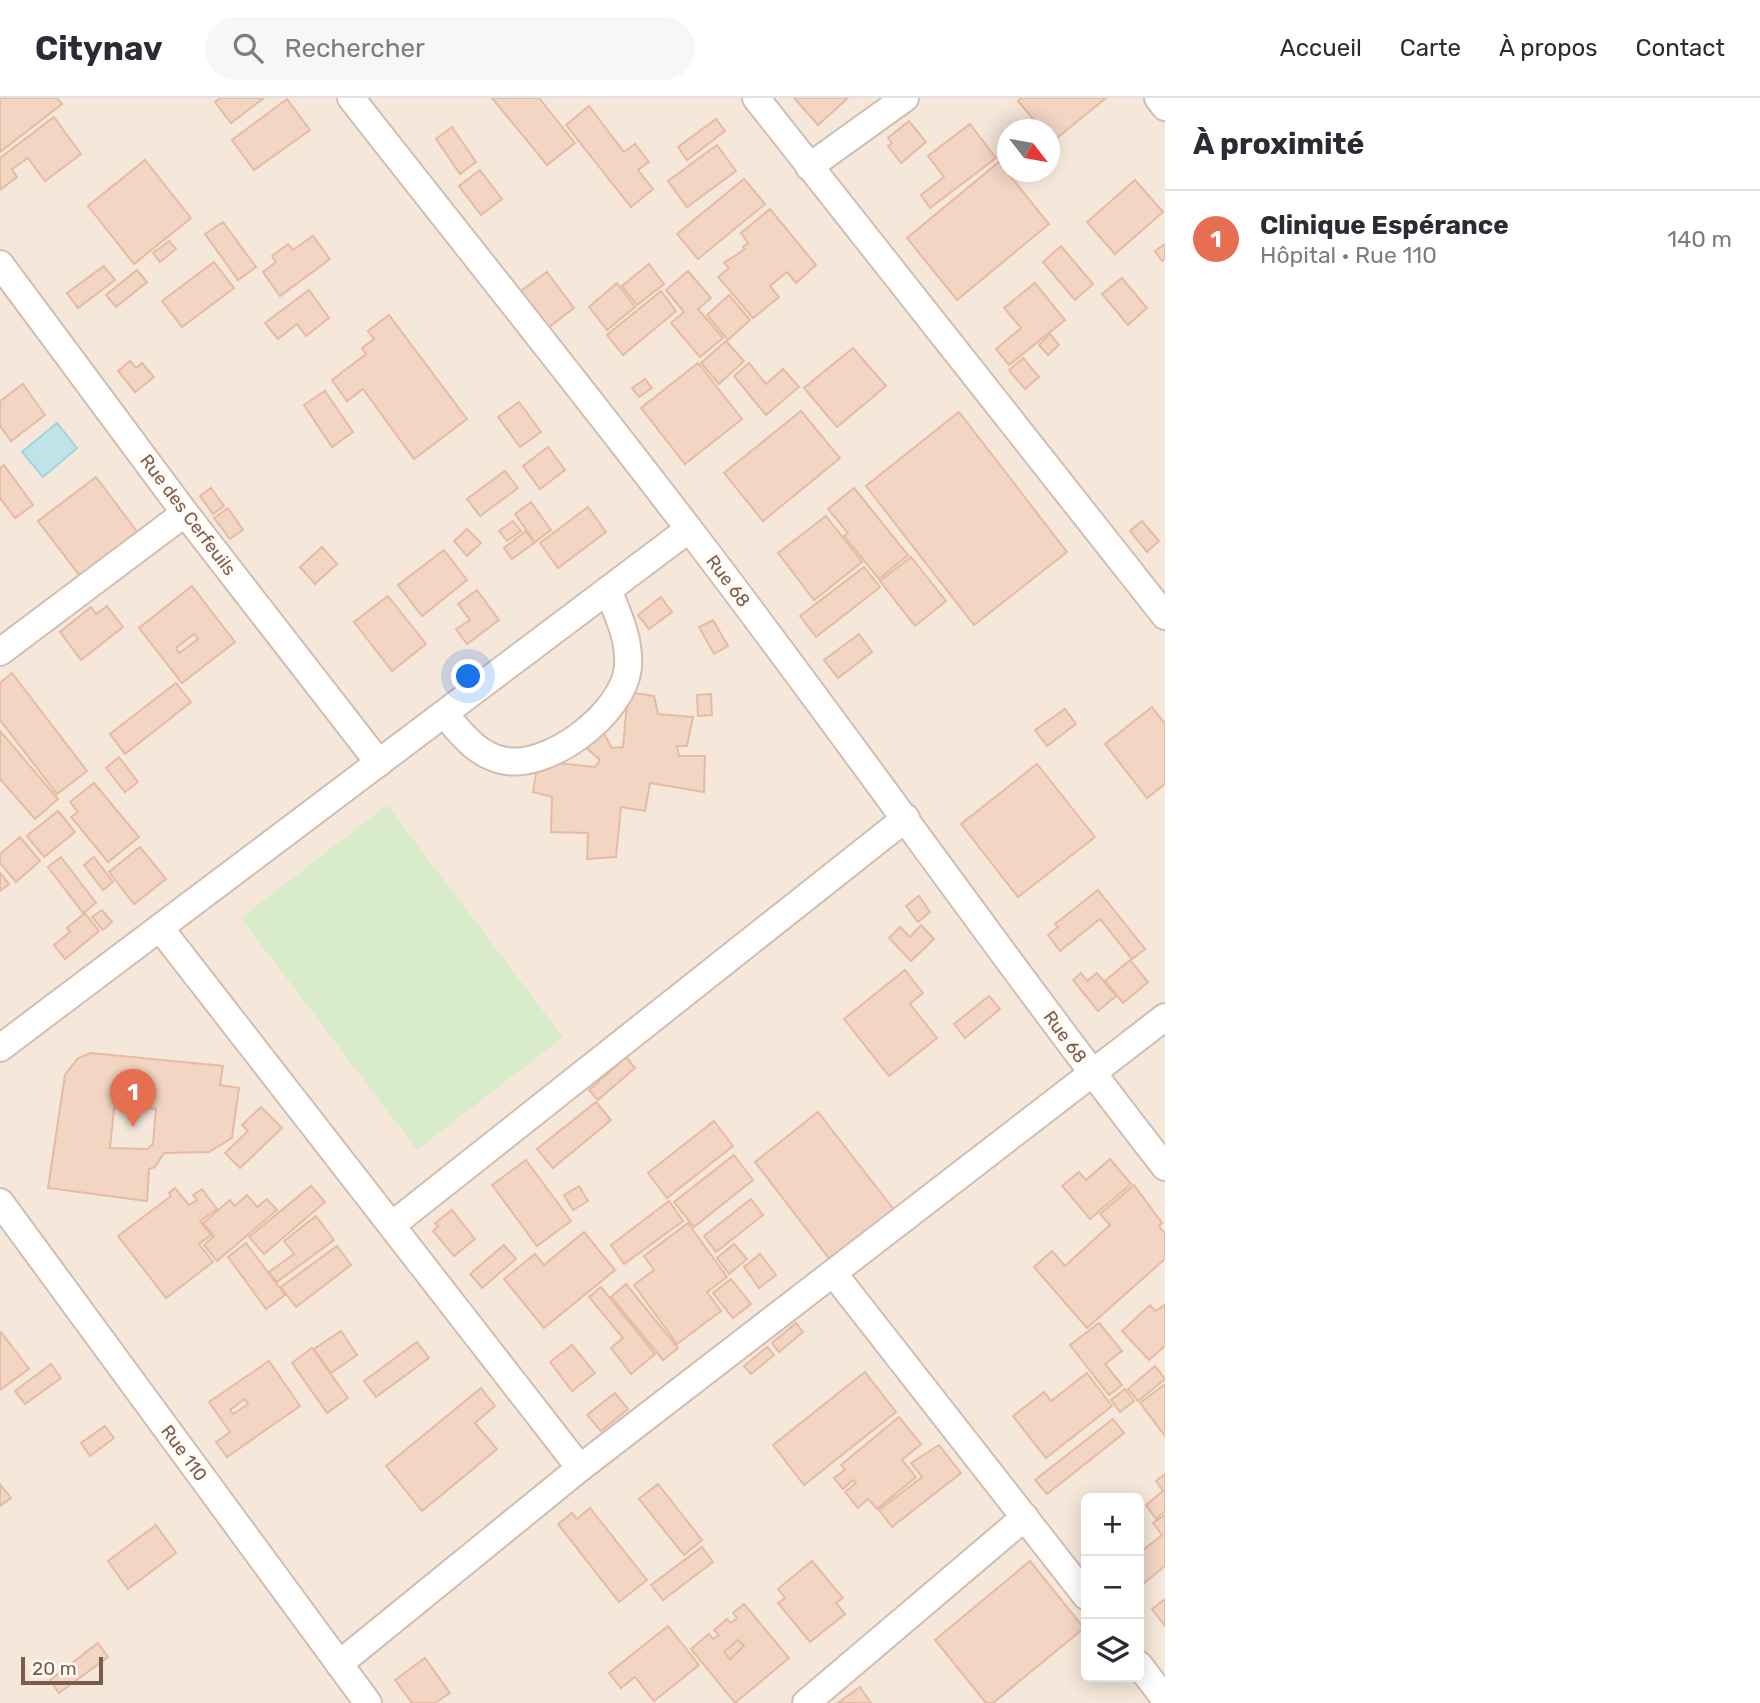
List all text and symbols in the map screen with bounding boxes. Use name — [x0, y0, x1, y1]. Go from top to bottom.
search box — [205, 17, 695, 80]
text: Citynav — [35, 29, 163, 68]
icon: search — [229, 29, 267, 67]
text: Rechercher — [285, 33, 425, 64]
text: Accueil — [1280, 34, 1362, 62]
text: Carte — [1400, 34, 1461, 62]
text: À propos — [1499, 34, 1598, 62]
text: Contact — [1636, 34, 1725, 62]
north arrow — [997, 119, 1060, 182]
text: À proximité — [1193, 126, 1364, 162]
text: Clinique Espérance — [1260, 210, 1509, 241]
text: 1 — [1210, 225, 1222, 253]
text: 140 m — [1667, 225, 1732, 253]
text: Hôpital · Rue 110 — [1260, 241, 1437, 269]
street label: Rue des Cerfeuils — [135, 450, 241, 580]
street label: Rue 68 — [701, 551, 755, 611]
your location — [451, 659, 485, 693]
street label: Rue 68 — [1039, 1006, 1091, 1068]
pin: 1 — [110, 1069, 156, 1127]
street label: Rue 110 — [156, 1421, 212, 1485]
map controls — [1081, 1493, 1144, 1682]
button: + — [1081, 1493, 1144, 1556]
button: − — [1081, 1556, 1144, 1619]
button: layers — [1081, 1619, 1144, 1682]
scale bar — [21, 1654, 103, 1686]
text: 20 m — [32, 1657, 77, 1680]

